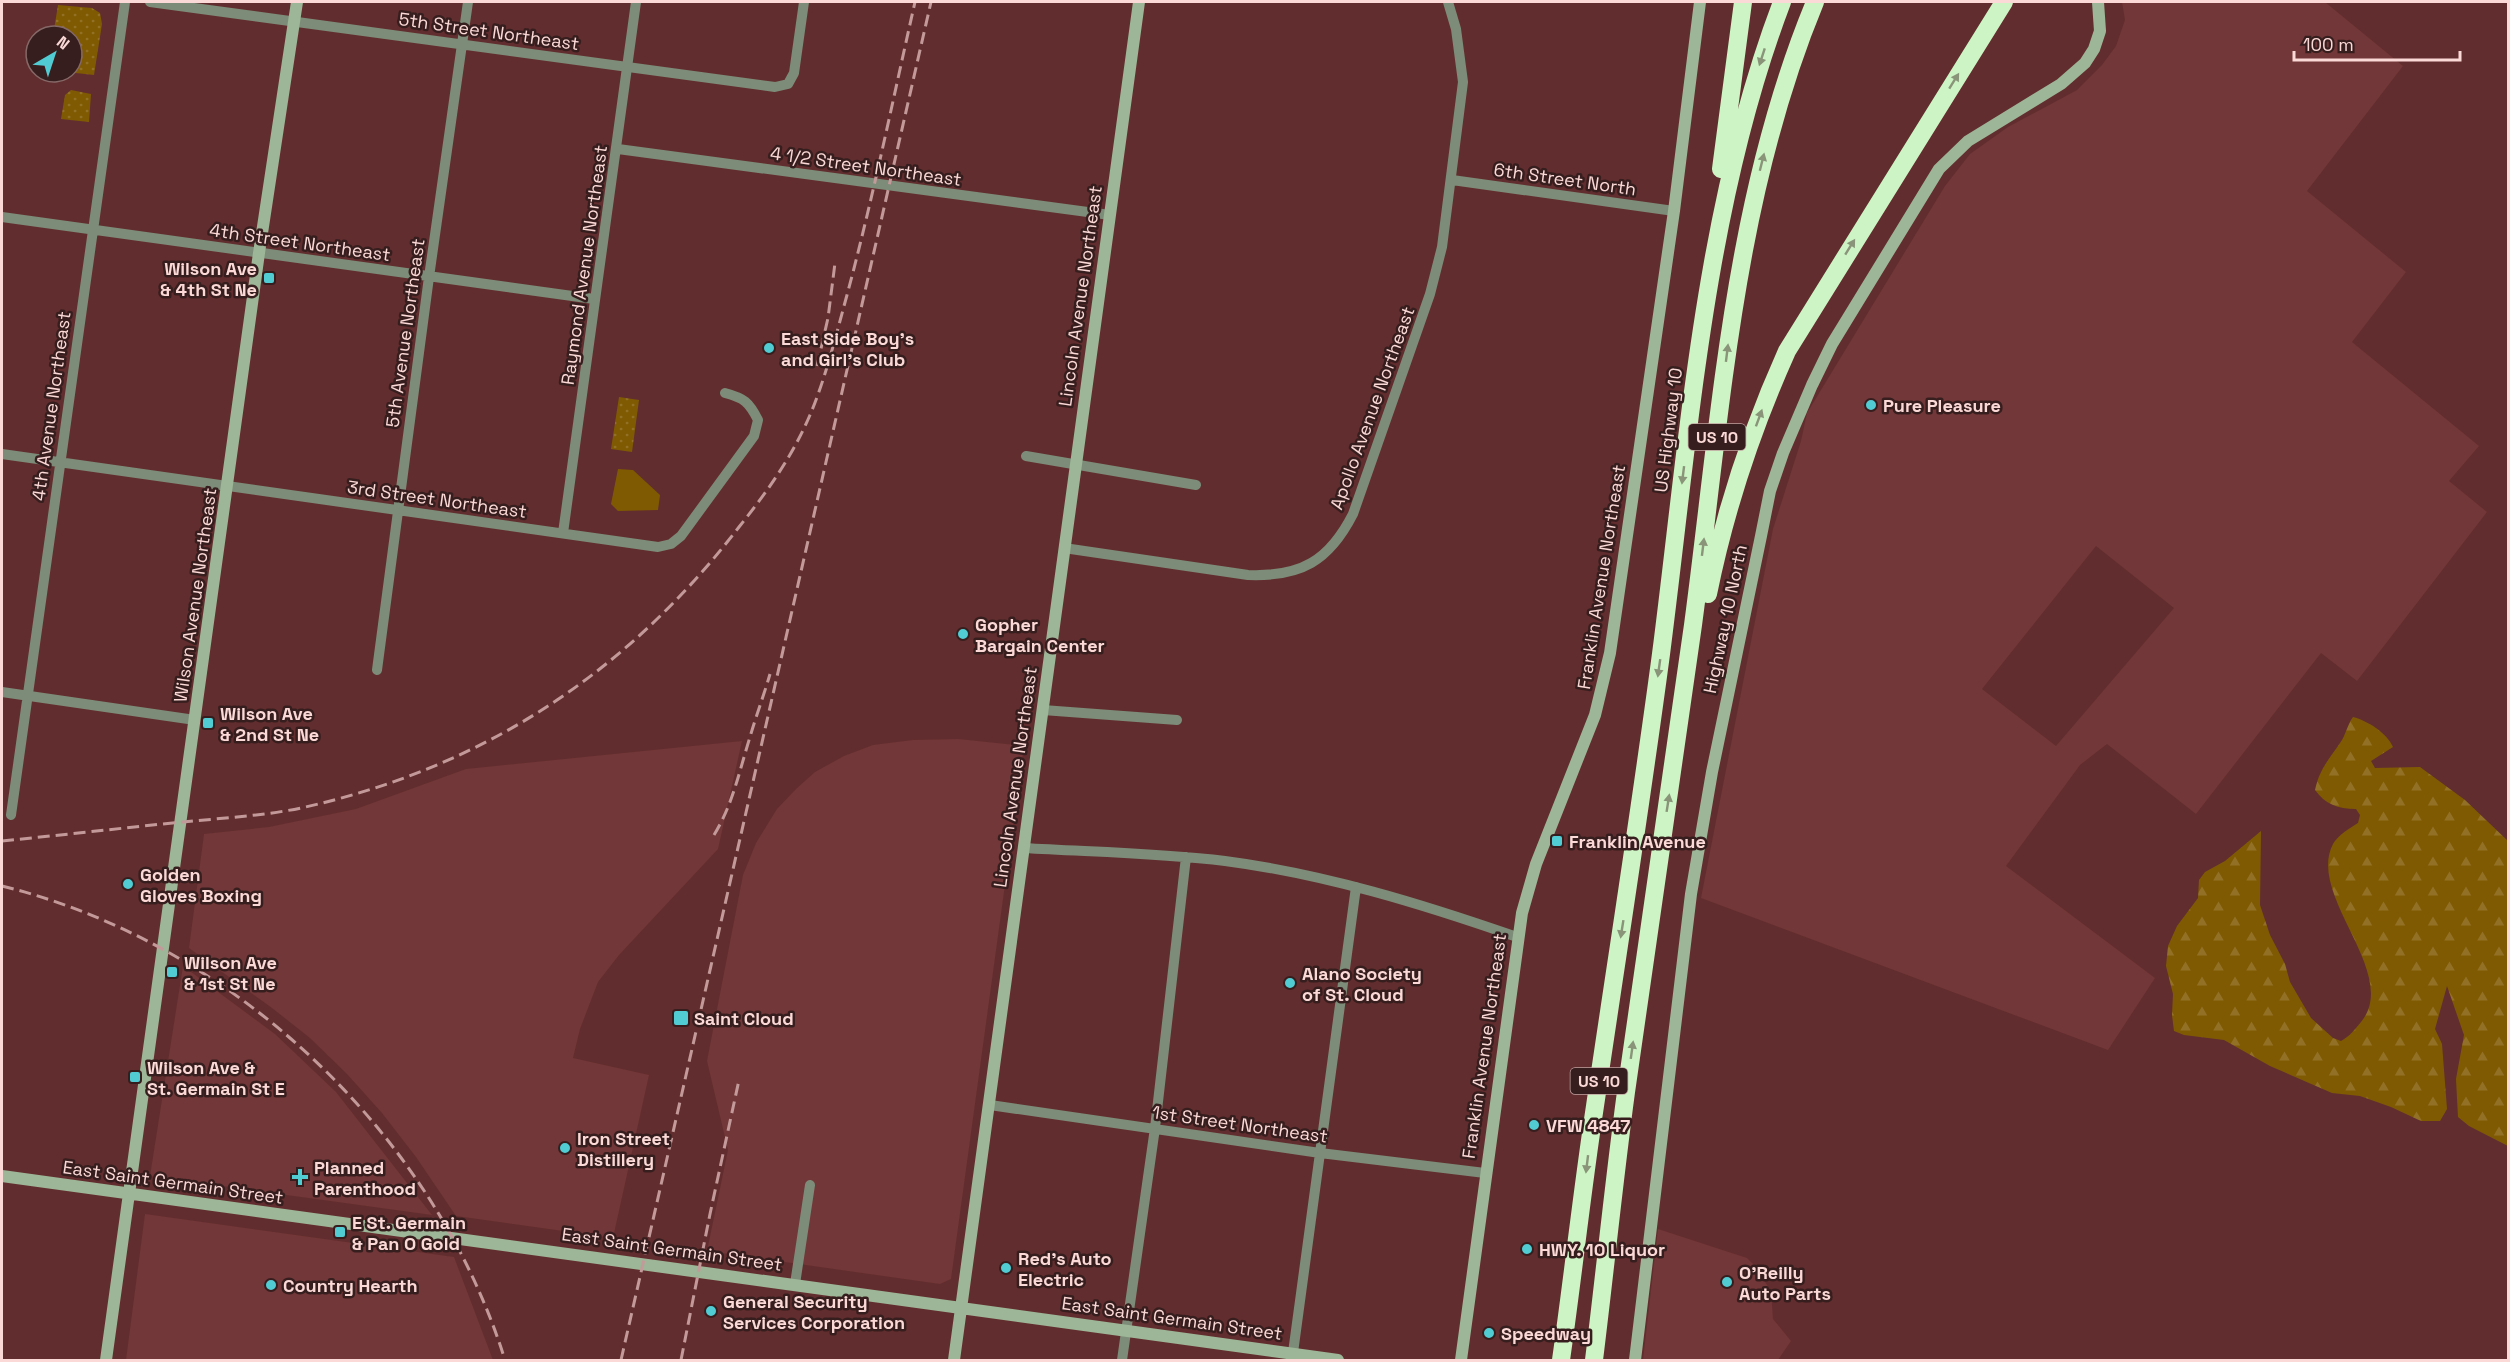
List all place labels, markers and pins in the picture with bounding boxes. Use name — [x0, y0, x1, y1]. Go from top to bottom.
place label: Wilson Ave & 4th St Ne — [160, 257, 257, 301]
marker: Wilson Ave & 4th St Ne — [262, 271, 276, 285]
place label: East Side Boy's and Girl's Club — [781, 327, 914, 371]
marker: East Side Boy's and Girl's Club — [762, 341, 776, 355]
place label: Pure Pleasure — [1883, 394, 2001, 417]
marker: Pure Pleasure — [1864, 398, 1878, 412]
place label: Gopher Bargain Center — [975, 613, 1105, 657]
marker: Gopher Bargain Center — [956, 627, 970, 641]
place label: Wilson Ave & 2nd St Ne — [220, 702, 319, 746]
marker: Wilson Ave & 2nd St Ne — [201, 716, 215, 730]
place label: Franklin Avenue — [1569, 830, 1706, 853]
marker: Franklin Avenue — [1550, 834, 1564, 848]
place label: Golden Gloves Boxing — [140, 863, 262, 907]
marker: Golden Gloves Boxing — [121, 877, 135, 891]
place label: Wilson Ave & 1st St Ne — [184, 951, 277, 995]
place label: Alano Society of St. Cloud — [1302, 962, 1422, 1006]
marker: Wilson Ave & 1st St Ne — [165, 965, 179, 979]
marker: Alano Society of St. Cloud — [1283, 976, 1297, 990]
place label: Saint Cloud — [694, 1007, 794, 1030]
marker: Saint Cloud — [672, 1009, 690, 1027]
place label: Wilson Ave & St. Germain St E — [147, 1056, 285, 1100]
marker: Wilson Ave & St. Germain St E — [128, 1070, 142, 1084]
place label: VFW 4847 — [1546, 1114, 1630, 1137]
marker: VFW 4847 — [1527, 1118, 1541, 1132]
place label: Iron Street Distillery — [577, 1127, 670, 1171]
marker: Iron Street Distillery — [558, 1141, 572, 1155]
place label: Planned Parenthood — [314, 1156, 416, 1200]
marker: Planned Parenthood — [291, 1168, 309, 1186]
place label: E St. Germain & Pan O Gold — [352, 1211, 466, 1255]
marker: E St. Germain & Pan O Gold — [333, 1225, 347, 1239]
place label: HWY. 10 Liquor — [1539, 1238, 1665, 1261]
marker: HWY. 10 Liquor — [1520, 1242, 1534, 1256]
place label: Red’s Auto Electric — [1018, 1247, 1112, 1291]
marker: Red’s Auto Electric — [999, 1261, 1013, 1275]
place label: O'Reilly Auto Parts — [1739, 1261, 1831, 1305]
place label: Country Hearth — [283, 1274, 418, 1297]
marker: O'Reilly Auto Parts — [1720, 1275, 1734, 1289]
marker: Country Hearth — [264, 1278, 278, 1292]
place label: General Security Services Corporation — [723, 1290, 905, 1334]
marker: General Security Services Corporation — [704, 1304, 718, 1318]
place label: Speedway — [1501, 1322, 1591, 1345]
marker: Speedway — [1482, 1326, 1496, 1340]

